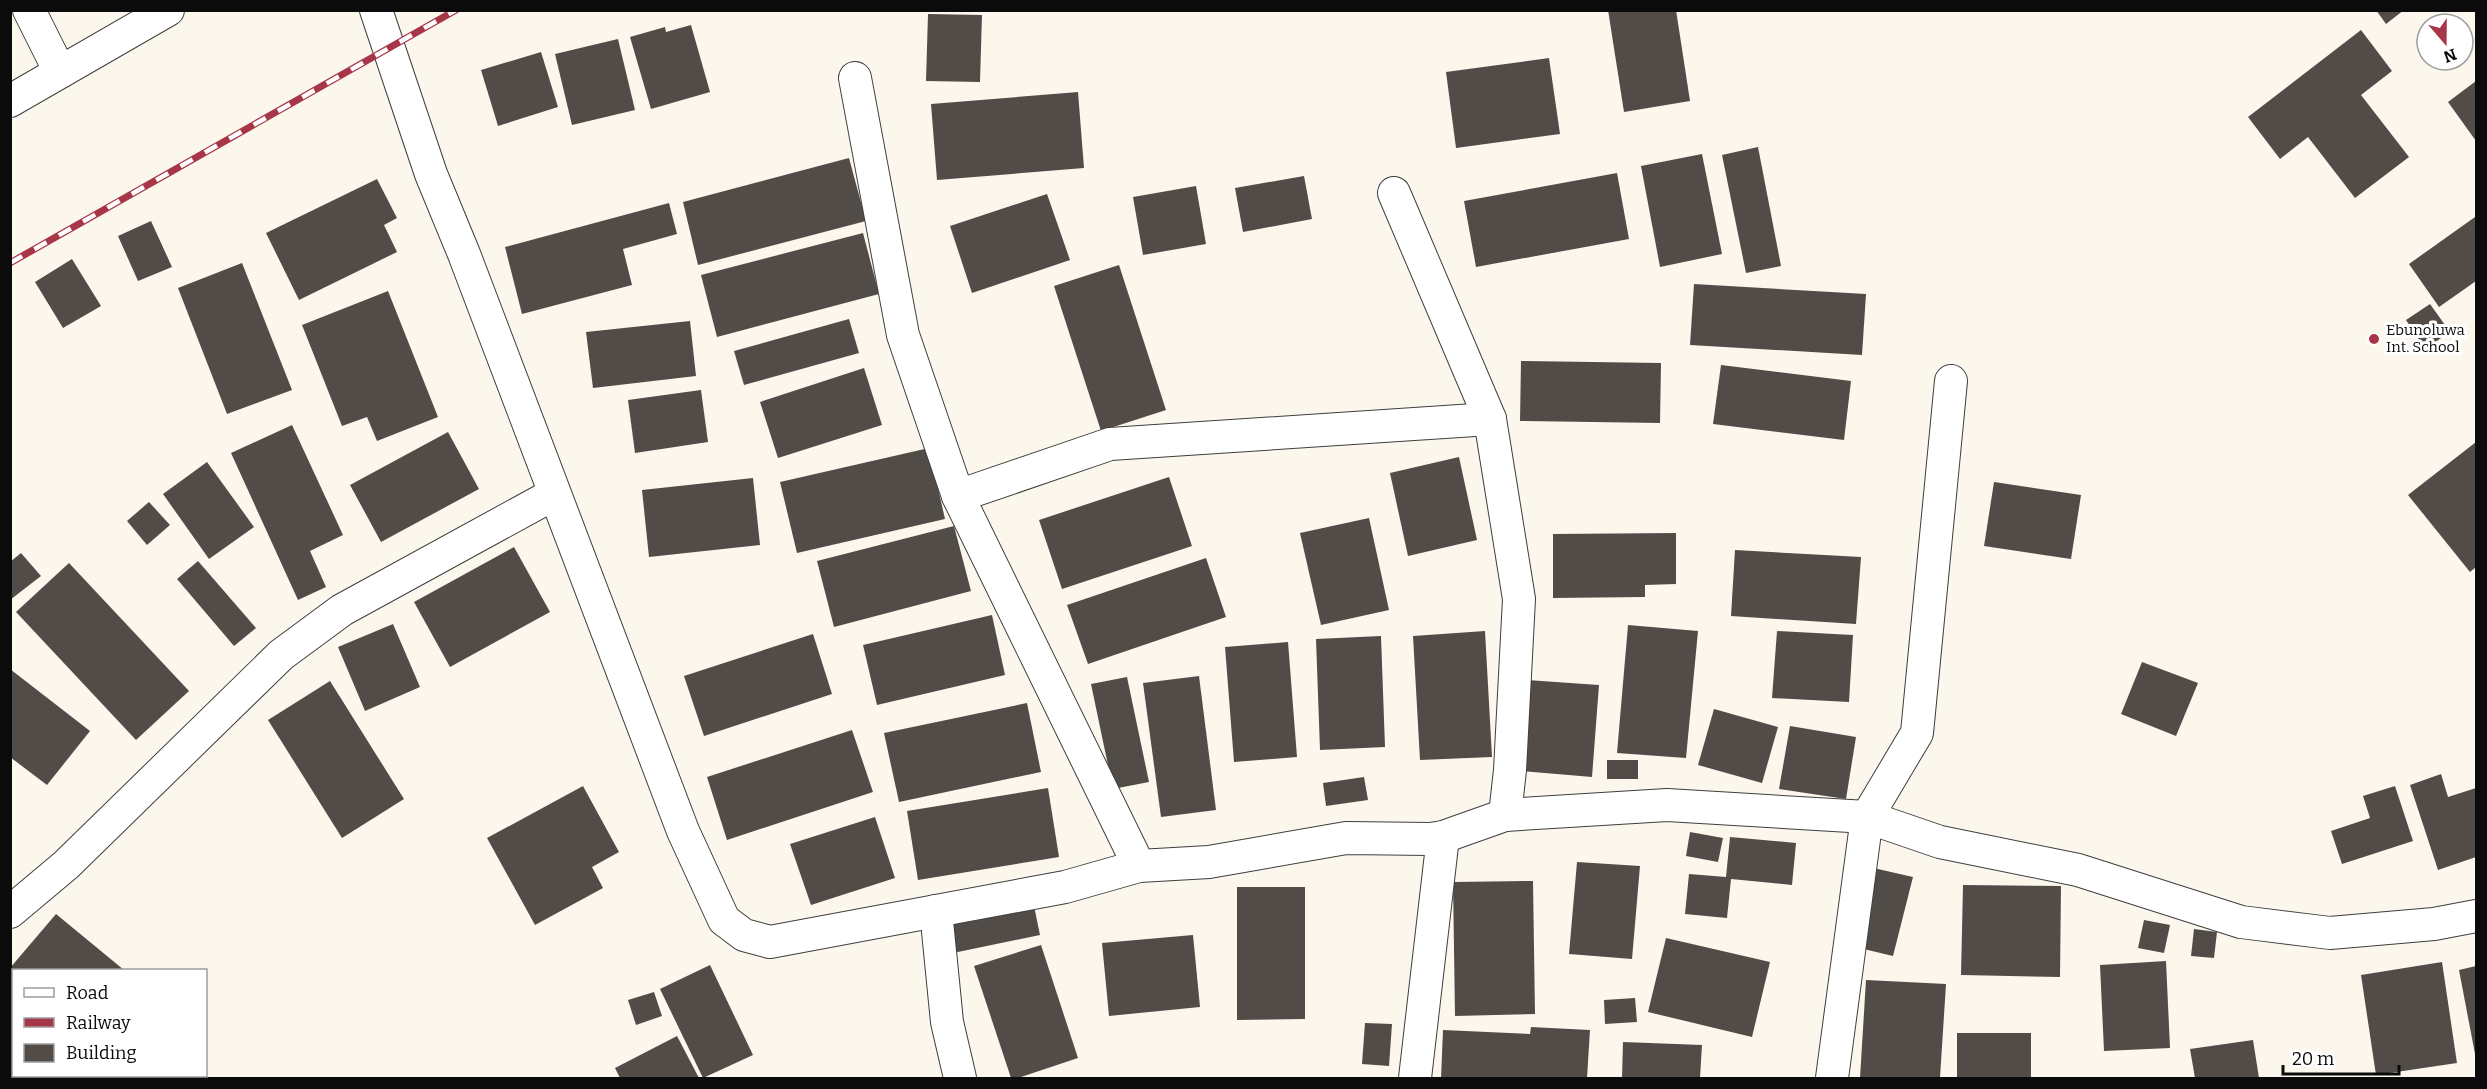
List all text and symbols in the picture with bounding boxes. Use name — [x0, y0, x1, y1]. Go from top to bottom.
north arrow — [2415, 12, 2475, 72]
text: N — [2441, 45, 2459, 67]
place label: Ebunoluwa Int. School — [2386, 321, 2465, 356]
marker: Ebunoluwa Int. School — [2367, 332, 2381, 346]
legend — [12, 969, 207, 1077]
text: Road — [66, 982, 109, 1004]
text: Railway — [66, 1012, 131, 1034]
scale bar — [2283, 1038, 2398, 1076]
text: Building — [66, 1042, 137, 1064]
text: 20 m — [2292, 1048, 2334, 1070]

